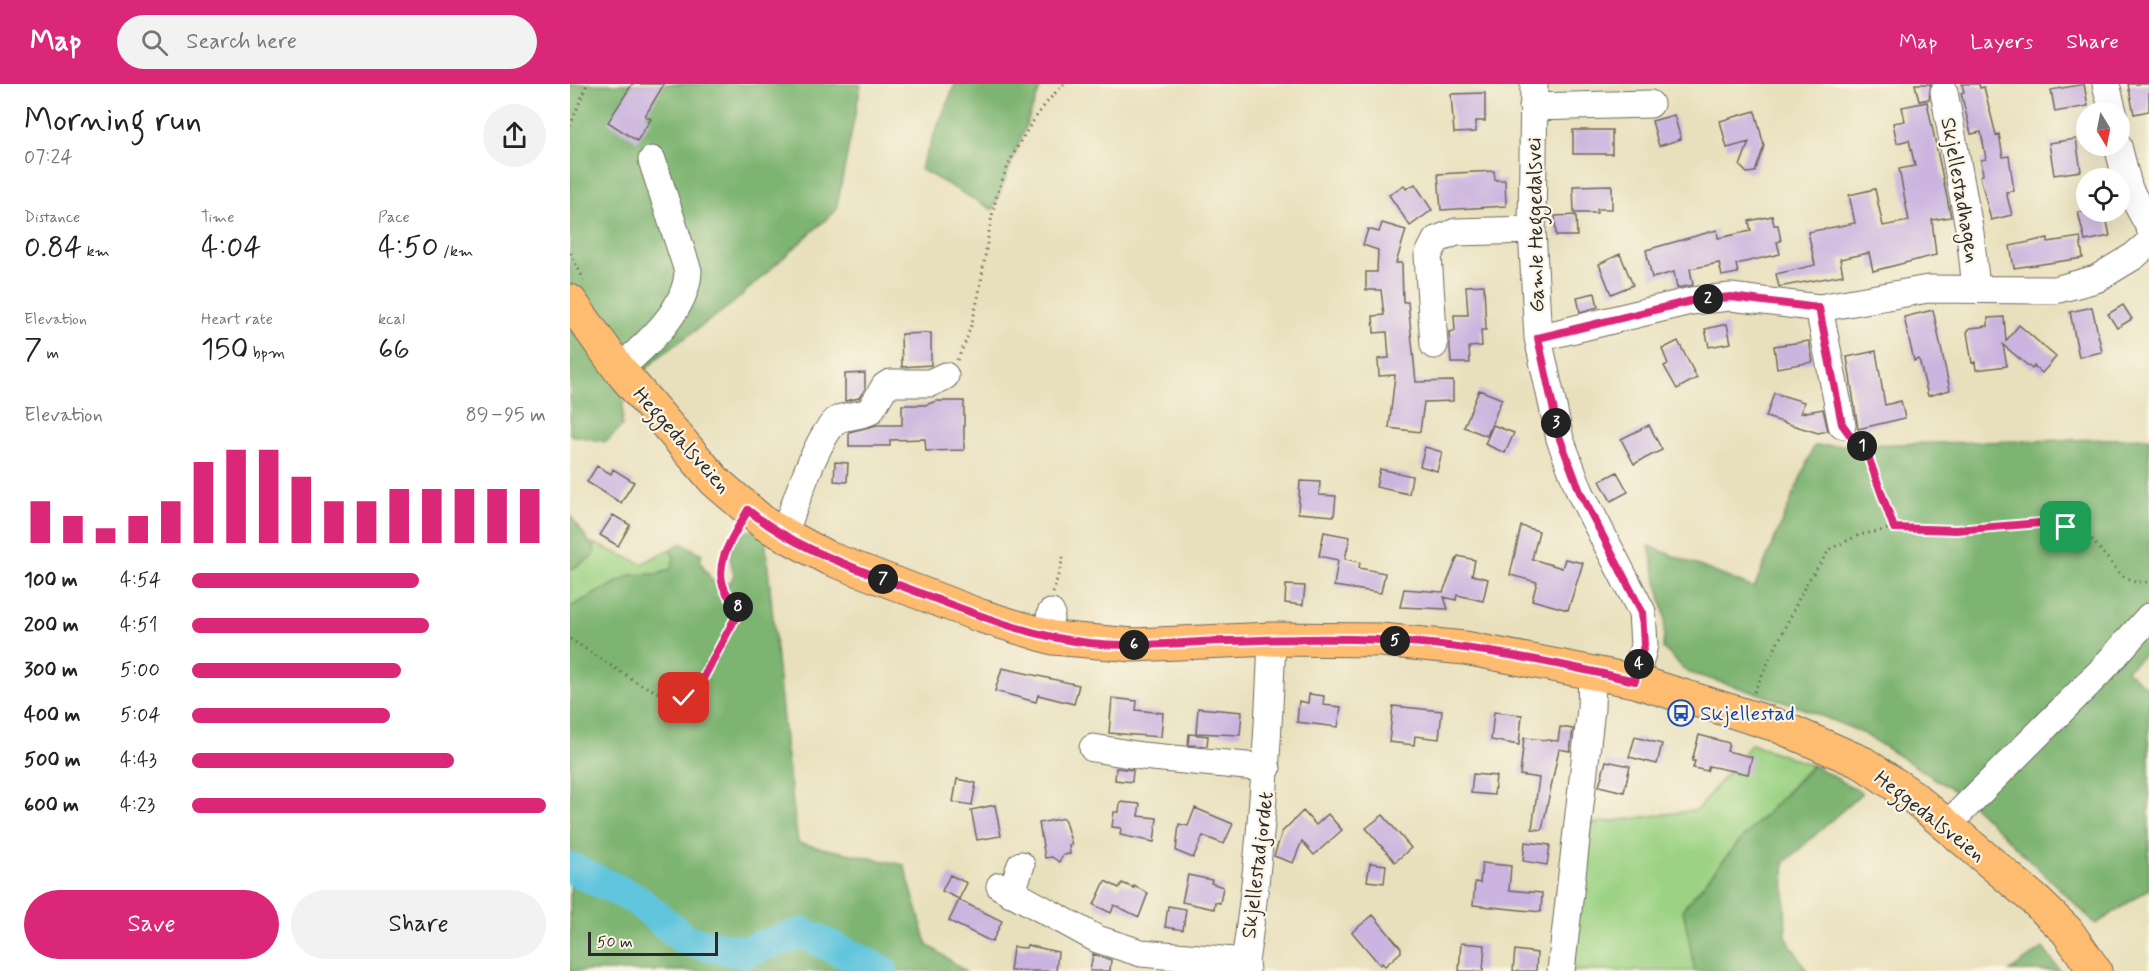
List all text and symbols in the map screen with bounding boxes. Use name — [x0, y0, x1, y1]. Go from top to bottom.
search box — [117, 15, 537, 69]
text: Map — [30, 24, 81, 61]
icon: search — [138, 26, 171, 59]
text: Search here — [186, 28, 297, 56]
text: Map — [1899, 28, 1937, 56]
text: Layers — [1970, 28, 2033, 56]
text: Share — [2066, 28, 2119, 56]
text: Morning run — [24, 99, 202, 143]
north arrow — [2076, 102, 2130, 156]
map controls — [2076, 102, 2130, 222]
button: share — [483, 104, 546, 167]
street label: Skjellestadhagen — [1932, 115, 1987, 265]
street label: Gamle Heggedalsvei — [1520, 137, 1554, 313]
text: 07:24 — [24, 144, 73, 171]
button: locate — [2076, 168, 2130, 222]
text: Distance — [24, 207, 80, 228]
text: Time — [201, 207, 235, 228]
text: Pace — [378, 207, 410, 228]
text: 0.84 — [24, 228, 82, 267]
text: 4:04 — [201, 228, 261, 267]
text: 4:50 — [378, 228, 439, 267]
text: km — [82, 241, 110, 262]
text: /km — [439, 241, 473, 262]
pin: 2 — [1693, 284, 1723, 314]
text: 2 — [1704, 288, 1712, 309]
text: Elevation — [24, 309, 87, 330]
text: Heart rate — [201, 309, 273, 330]
text: kcal — [378, 309, 405, 330]
text: 7 — [24, 330, 42, 369]
text: 150 — [201, 330, 248, 369]
text: 66 — [378, 330, 410, 369]
text: m — [42, 343, 59, 364]
text: bpm — [248, 343, 285, 364]
street label: Heggedalsveien — [624, 381, 737, 501]
text: Elevation — [24, 402, 103, 429]
text: 89–95 m — [466, 402, 546, 429]
pin: 3 — [1541, 408, 1571, 438]
text: 3 — [1552, 412, 1560, 433]
pin: 1 — [1847, 431, 1877, 461]
text: 1 — [1858, 435, 1866, 456]
pin — [2040, 501, 2091, 552]
icon: arrive — [2049, 510, 2082, 543]
pin: 7 — [868, 564, 898, 594]
text: 100 m — [24, 567, 78, 594]
text: 4:54 — [120, 567, 161, 594]
text: 7 — [878, 568, 888, 589]
pin: 8 — [723, 592, 753, 622]
text: 8 — [733, 596, 743, 617]
text: 200 m — [24, 612, 79, 639]
text: 4:51 — [120, 612, 158, 639]
pin: 5 — [1380, 626, 1410, 656]
pin: 6 — [1119, 630, 1149, 660]
text: 5 — [1390, 630, 1400, 651]
text: 6 — [1130, 634, 1138, 655]
pin: 4 — [1624, 649, 1654, 679]
text: 4 — [1634, 653, 1644, 674]
text: 300 m — [24, 657, 78, 684]
text: 5:00 — [120, 657, 160, 684]
pin — [658, 672, 709, 723]
icon: check — [667, 681, 700, 714]
bus stop icon: Skjellestad — [1666, 698, 1696, 728]
place label: Skjellestad — [1700, 700, 1795, 728]
text: 400 m — [24, 702, 80, 729]
text: 5:04 — [120, 702, 161, 729]
text: 500 m — [24, 747, 81, 774]
text: 4:43 — [120, 747, 157, 774]
street label: Heggedalsveien — [1867, 764, 1991, 871]
street label: Skjellestadjordet — [1235, 790, 1281, 940]
text: 600 m — [24, 792, 79, 819]
text: 4:23 — [120, 792, 155, 819]
button: Save — [24, 890, 279, 959]
button: Share — [291, 890, 546, 959]
scale bar — [588, 929, 718, 956]
text: 50 m — [597, 932, 633, 953]

